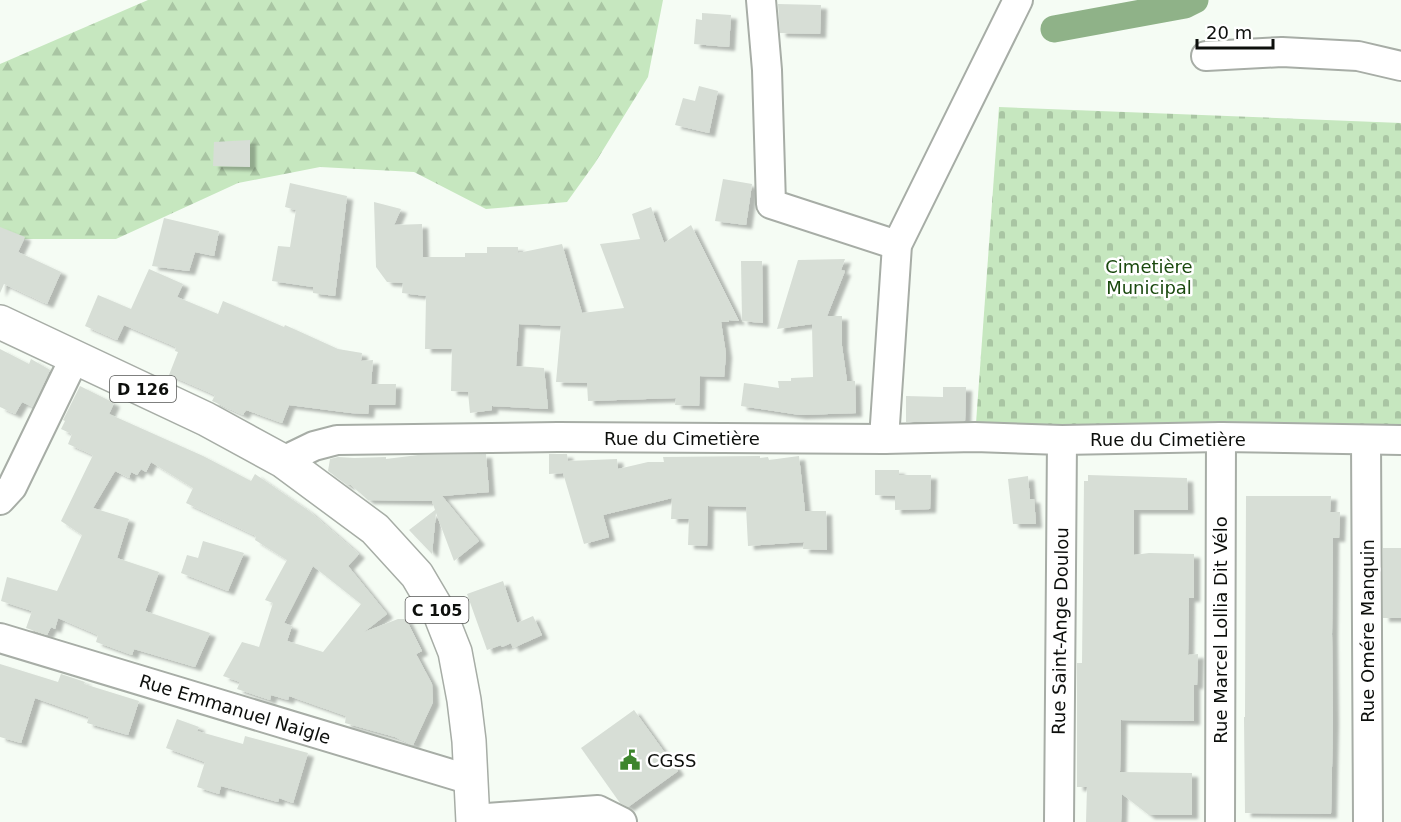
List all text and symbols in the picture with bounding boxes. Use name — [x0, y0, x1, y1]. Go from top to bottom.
scale bar — [1197, 12, 1274, 50]
text: 20 m — [1206, 22, 1252, 43]
park label: Cimetière Municipal — [1105, 256, 1193, 298]
road number: D 126 — [110, 376, 176, 402]
street label: Rue du Cimetière — [604, 428, 760, 449]
street label: Rue du Cimetière — [1090, 429, 1246, 450]
street label: Rue Marcel Lollia Dit Vélo — [1210, 516, 1231, 744]
street label: Rue Saint-Ange Doulou — [1048, 527, 1072, 735]
street label: Rue Omére Manquin — [1357, 539, 1378, 723]
road number: C 105 — [406, 597, 468, 623]
street label: Rue Emmanuel Naigle — [137, 670, 333, 748]
public building icon: CGSS — [618, 748, 642, 772]
place label: CGSS — [647, 750, 696, 771]

